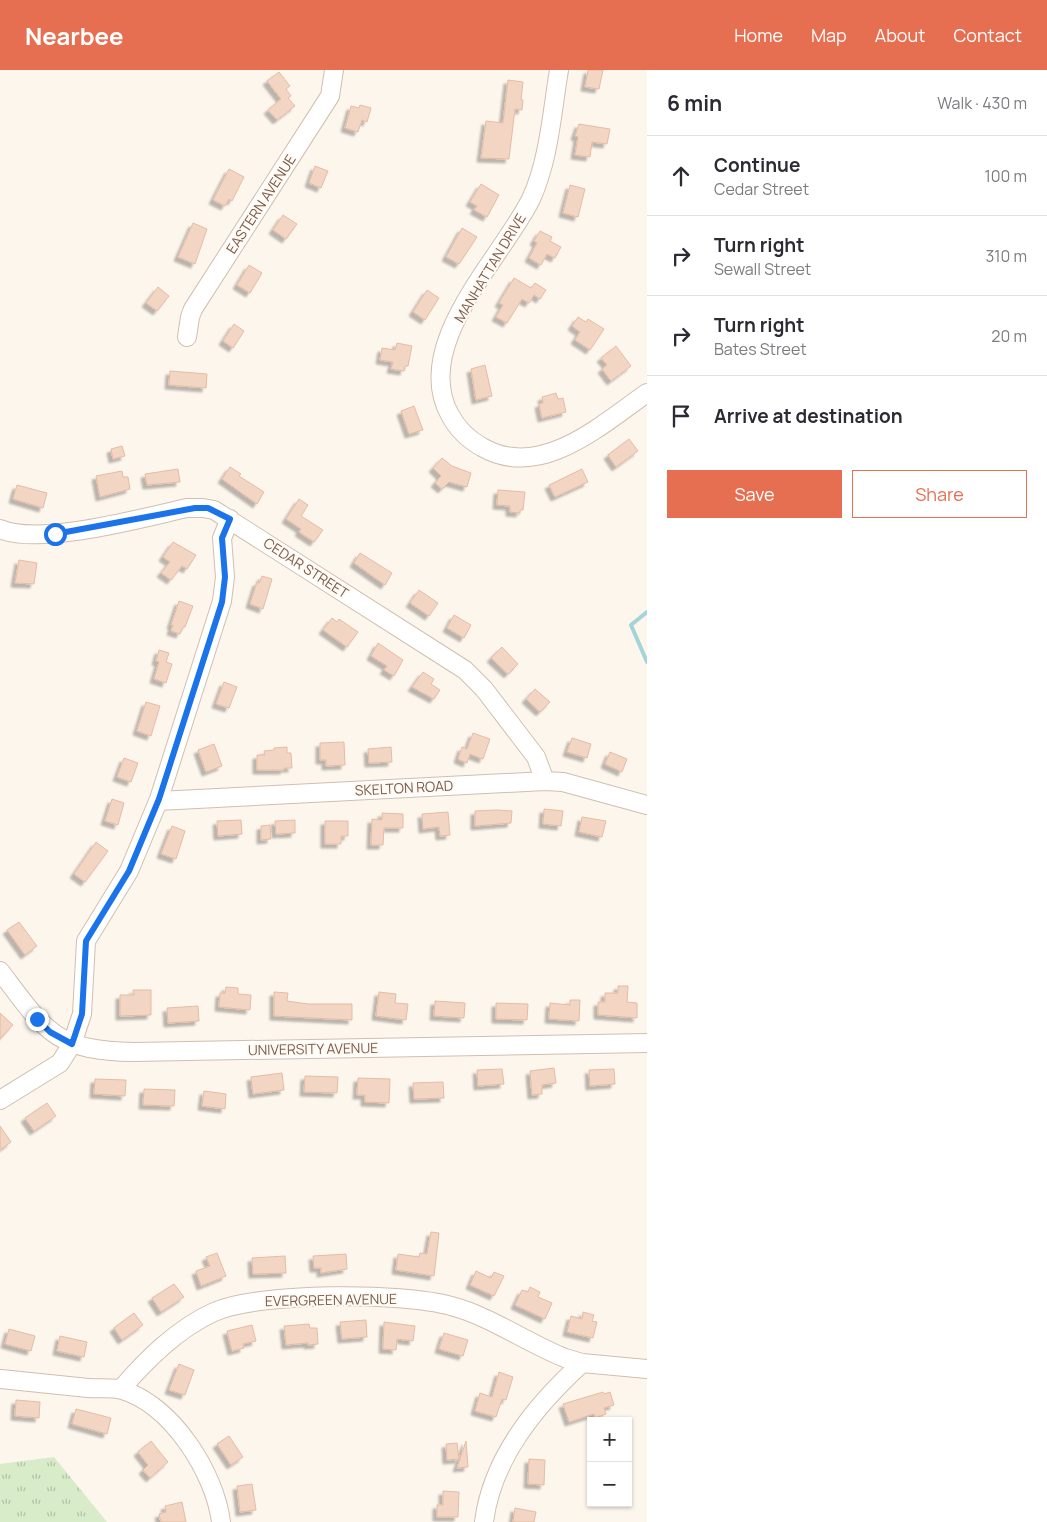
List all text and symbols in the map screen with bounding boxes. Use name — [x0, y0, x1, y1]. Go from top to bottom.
text: Nearbee — [25, 19, 124, 52]
text: Home — [734, 23, 783, 47]
text: Map — [811, 23, 847, 47]
text: About — [875, 23, 925, 47]
text: Contact — [953, 23, 1022, 47]
text: 6 min — [667, 89, 722, 117]
text: Walk · 430 m — [937, 92, 1027, 114]
street label: EASTERN AVENUE — [221, 151, 300, 257]
text: Continue — [714, 152, 800, 178]
icon: ahead — [667, 162, 695, 190]
text: 100 m — [984, 165, 1027, 187]
text: Cedar Street — [714, 178, 809, 200]
street label: MANHATTAN DRIVE — [449, 210, 530, 326]
text: Turn right — [714, 232, 804, 258]
icon: right — [667, 242, 695, 270]
text: 310 m — [985, 245, 1027, 267]
text: Sewall Street — [714, 258, 811, 280]
text: Turn right — [714, 312, 804, 338]
icon: right — [667, 322, 695, 350]
text: 20 m — [991, 325, 1027, 347]
text: Bates Street — [714, 338, 807, 360]
icon: arrive — [667, 402, 695, 430]
text: Arrive at destination — [714, 403, 903, 429]
button: Save — [667, 470, 842, 518]
button: Share — [852, 470, 1027, 518]
route start — [44, 523, 67, 546]
street label: CEDAR STREET — [260, 533, 353, 603]
street label: SKELTON ROAD — [354, 775, 454, 800]
route end — [26, 1008, 49, 1031]
street label: UNIVERSITY AVENUE — [248, 1038, 378, 1059]
street label: EVERGREEN AVENUE — [265, 1289, 397, 1310]
map controls — [587, 1417, 632, 1507]
button: + — [587, 1417, 632, 1462]
button: − — [587, 1462, 632, 1507]

